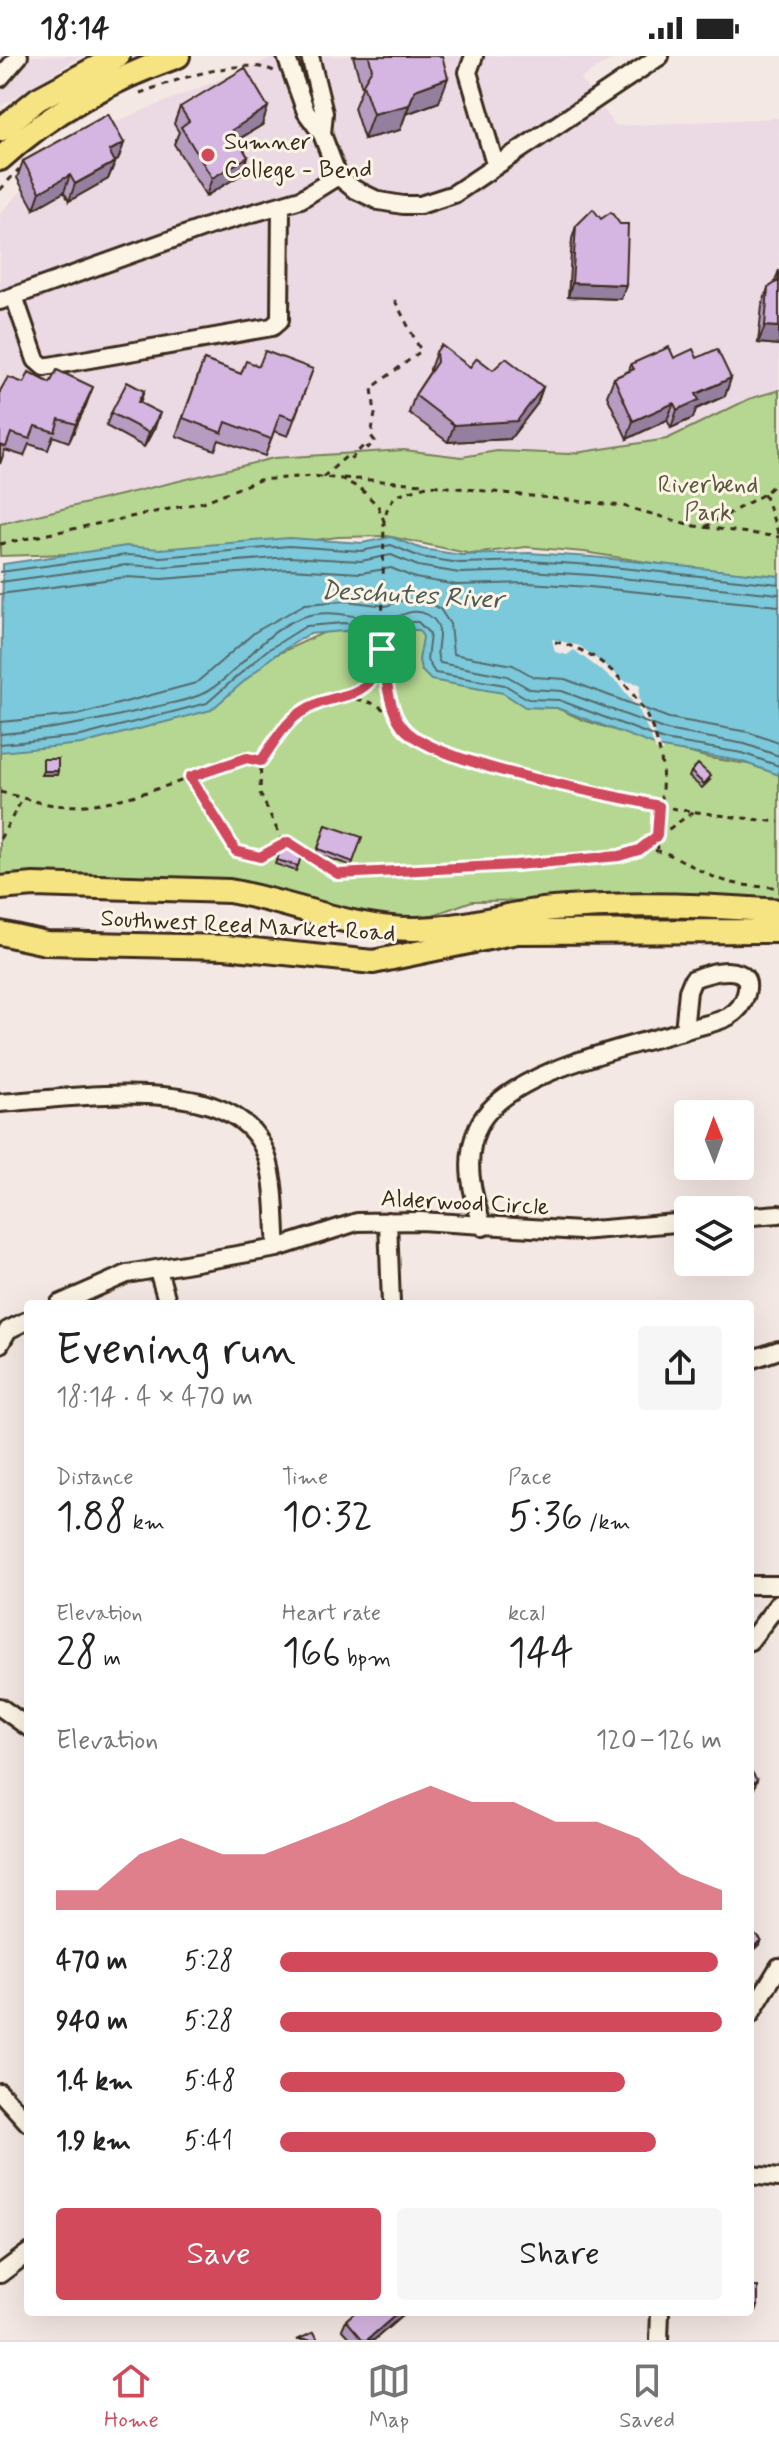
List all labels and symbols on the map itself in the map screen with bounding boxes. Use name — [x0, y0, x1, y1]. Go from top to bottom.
place label: Sumner College - Bend — [224, 127, 372, 186]
marker: Sumner College - Bend — [199, 146, 217, 164]
park label: Riverbend Park — [658, 470, 758, 529]
water label: Deschutes River — [320, 574, 507, 618]
pin — [348, 615, 416, 683]
street label: Southwest Reed Market Road — [100, 903, 396, 950]
north arrow — [674, 1100, 754, 1180]
street label: Alderwood Circle — [380, 1184, 550, 1223]

